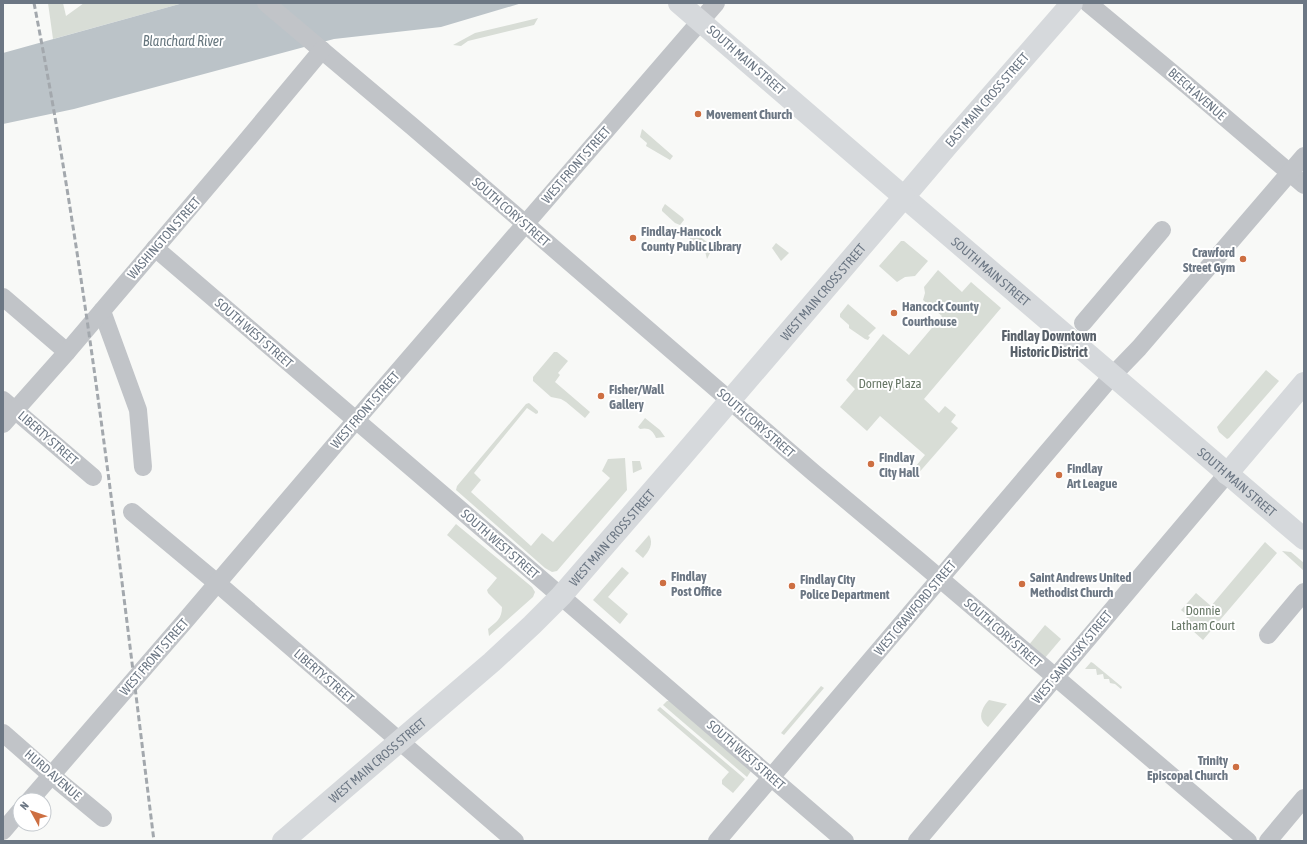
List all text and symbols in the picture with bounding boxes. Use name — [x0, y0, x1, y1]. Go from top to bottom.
street label: SOUTH MAIN STREET — [704, 22, 788, 98]
water label: Blanchard River — [143, 33, 224, 49]
street label: EAST MAIN CROSS STREET — [942, 50, 1032, 150]
street label: BEECH AVENUE — [1165, 65, 1229, 123]
place label: Movement Church — [706, 107, 792, 122]
marker: Movement Church — [693, 109, 703, 119]
street label: WEST FRONT STREET — [539, 123, 614, 206]
street label: SOUTH CORY STREET — [469, 174, 553, 250]
street label: WASHINGTON STREET — [124, 194, 204, 282]
place label: Findlay-Hancock County Public Library — [641, 224, 742, 254]
marker: Findlay-Hancock County Public Library — [628, 233, 638, 243]
street label: SOUTH MAIN STREET — [949, 234, 1033, 309]
street label: WEST MAIN CROSS STREET — [777, 240, 869, 343]
place label: Crawford Street Gym — [1183, 245, 1235, 275]
marker: Crawford Street Gym — [1238, 254, 1248, 264]
street label: SOUTH WEST STREET — [212, 295, 296, 371]
place label: Hancock County Courthouse — [902, 299, 979, 329]
marker: Hancock County Courthouse — [889, 308, 899, 318]
district label: Findlay Downtown Historic District — [1001, 328, 1097, 360]
street label: WEST FRONT STREET — [328, 368, 403, 451]
park label: Dorney Plaza — [858, 376, 922, 391]
place label: Fisher/Wall Gallery — [609, 382, 665, 412]
street label: SOUTH CORY STREET — [714, 385, 798, 461]
marker: Fisher/Wall Gallery — [596, 391, 606, 401]
street label: LIBERTY STREET — [15, 408, 81, 468]
street label: SOUTH MAIN STREET — [1195, 444, 1280, 520]
place label: Findlay City Hall — [879, 450, 920, 480]
marker: Findlay City Hall — [866, 459, 876, 469]
place label: Findlay Art League — [1066, 461, 1117, 491]
marker: Findlay Art League — [1054, 470, 1064, 480]
street label: WEST MAIN CROSS STREET — [566, 486, 658, 589]
street label: SOUTH WEST STREET — [458, 506, 542, 582]
street label: WEST CRAWFORD STREET — [871, 558, 959, 658]
place label: Findlay Post Office — [671, 569, 722, 599]
place label: Saint Andrews United Methodist Church — [1030, 570, 1131, 600]
place label: Findlay City Police Department — [800, 572, 890, 602]
marker: Findlay Post Office — [658, 578, 668, 588]
marker: Saint Andrews United Methodist Church — [1017, 579, 1027, 589]
marker: Findlay City Police Department — [787, 581, 797, 591]
street label: SOUTH CORY STREET — [961, 595, 1045, 671]
park label: Donnie Latham Court — [1171, 603, 1235, 633]
street label: WEST SANDUSKY STREET — [1029, 607, 1115, 706]
street label: WEST FRONT STREET — [117, 615, 192, 698]
street label: LIBERTY STREET — [291, 646, 357, 706]
street label: WEST MAIN CROSS STREET — [326, 714, 429, 806]
street label: SOUTH WEST STREET — [704, 717, 788, 793]
street label: HURD AVENUE — [22, 746, 84, 804]
place label: Trinity Episcopal Church — [1147, 753, 1229, 783]
marker: Trinity Episcopal Church — [1231, 762, 1241, 772]
north arrow — [12, 792, 52, 832]

